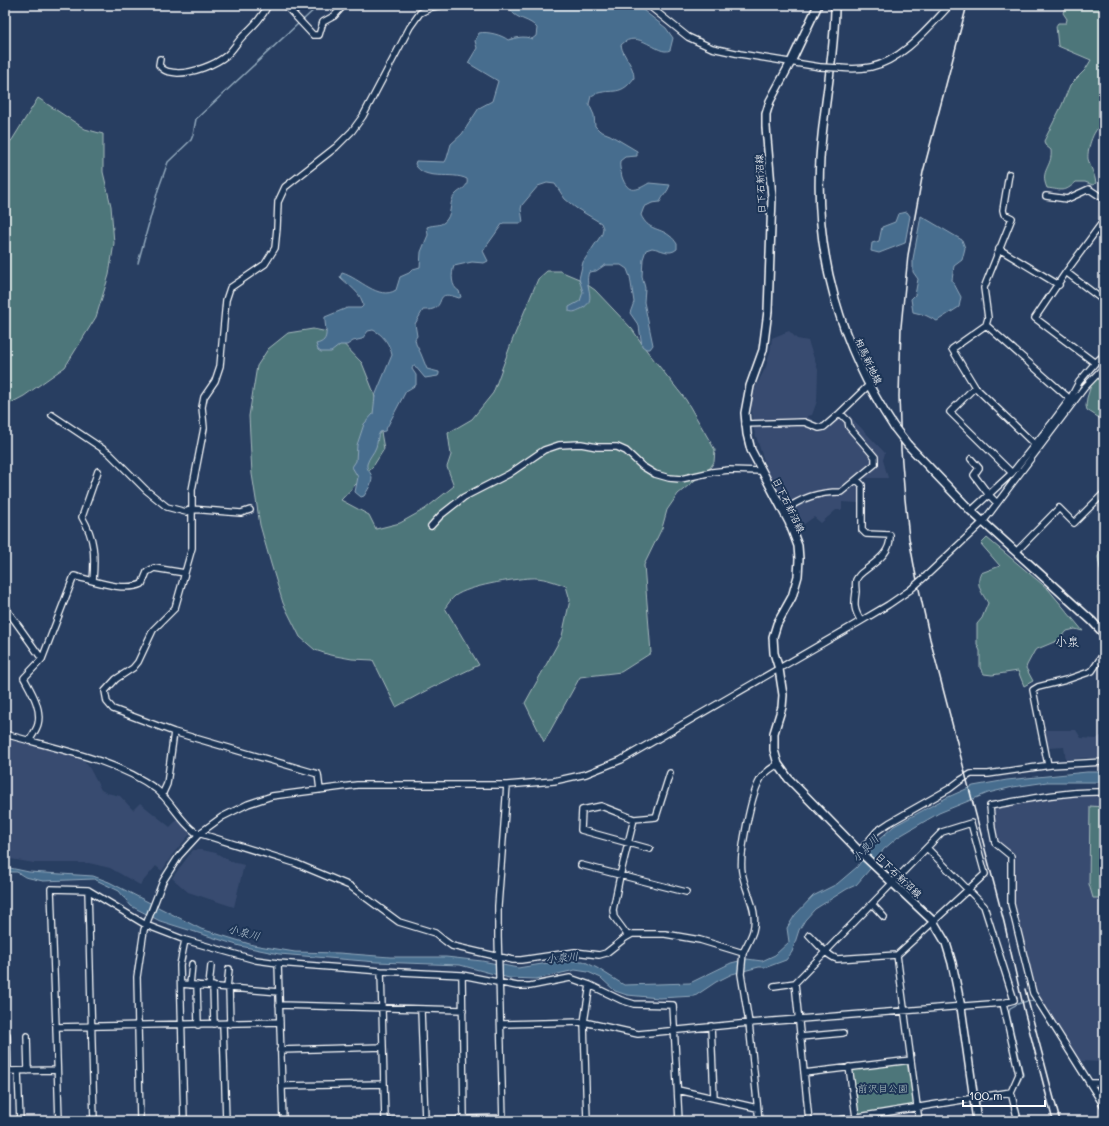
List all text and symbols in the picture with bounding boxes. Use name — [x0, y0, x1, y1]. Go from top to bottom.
street label: 日下石新沼線 — [751, 154, 769, 214]
street label: 相馬新地線 — [852, 335, 886, 387]
street label: 日下石新沼線 — [770, 475, 808, 535]
district label: 小泉 — [1055, 633, 1079, 649]
water label: 小泉川 — [848, 831, 882, 865]
street label: 日下石新沼線 — [873, 849, 925, 901]
water label: 小泉川 — [226, 921, 262, 943]
water label: 小泉川 — [545, 948, 579, 966]
park label: 前沢目公園 — [858, 1081, 908, 1095]
scale bar — [963, 1082, 1045, 1108]
text: 100 m — [969, 1087, 1003, 1103]

